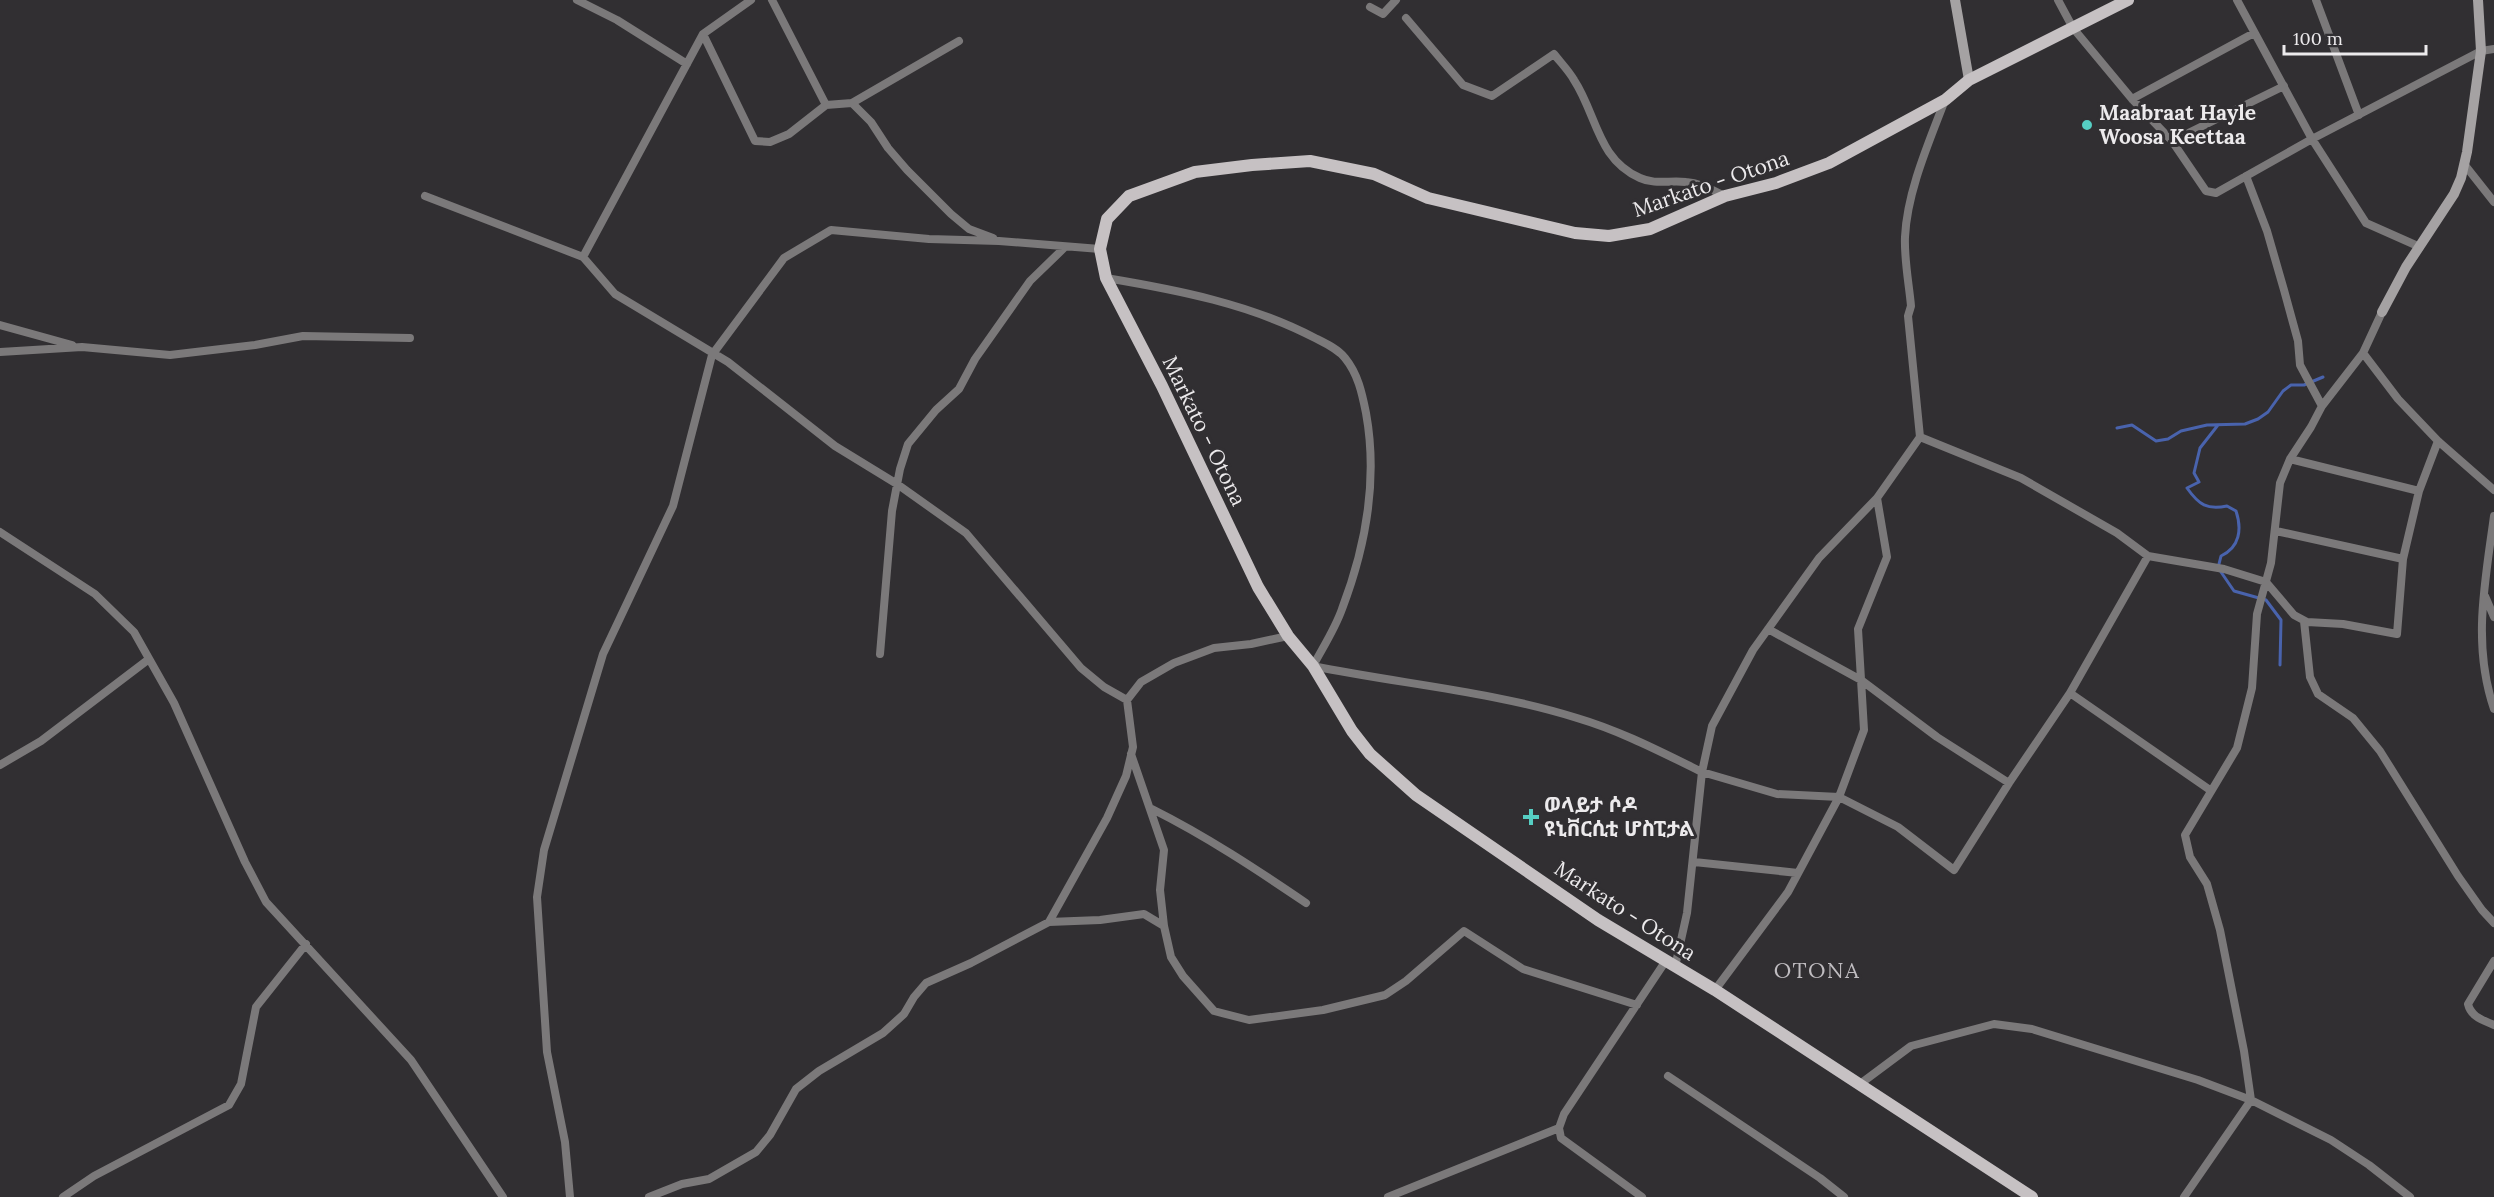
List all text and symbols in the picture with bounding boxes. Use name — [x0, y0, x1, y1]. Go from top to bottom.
scale bar — [2284, 18, 2426, 56]
text: 100 m — [2293, 27, 2343, 50]
place label: Maabraat Hayle Woosa Keettaa — [2099, 99, 2256, 150]
marker: Maabraat Hayle Woosa Keettaa — [2080, 118, 2094, 132]
street label: Markato - Otona — [1629, 144, 1793, 223]
street label: Markato - Otona — [1156, 351, 1252, 510]
place label: ወላይታ ሶዶ ዩኒቨርሲቲ ሆስፒታል — [1544, 791, 1695, 842]
marker: ወላይታ ሶዶ ዩኒቨርሲቲ ሆስፒታል — [1522, 808, 1540, 826]
street label: Markato - Otona — [1549, 855, 1701, 967]
district label: OTONA — [1774, 956, 1860, 984]

